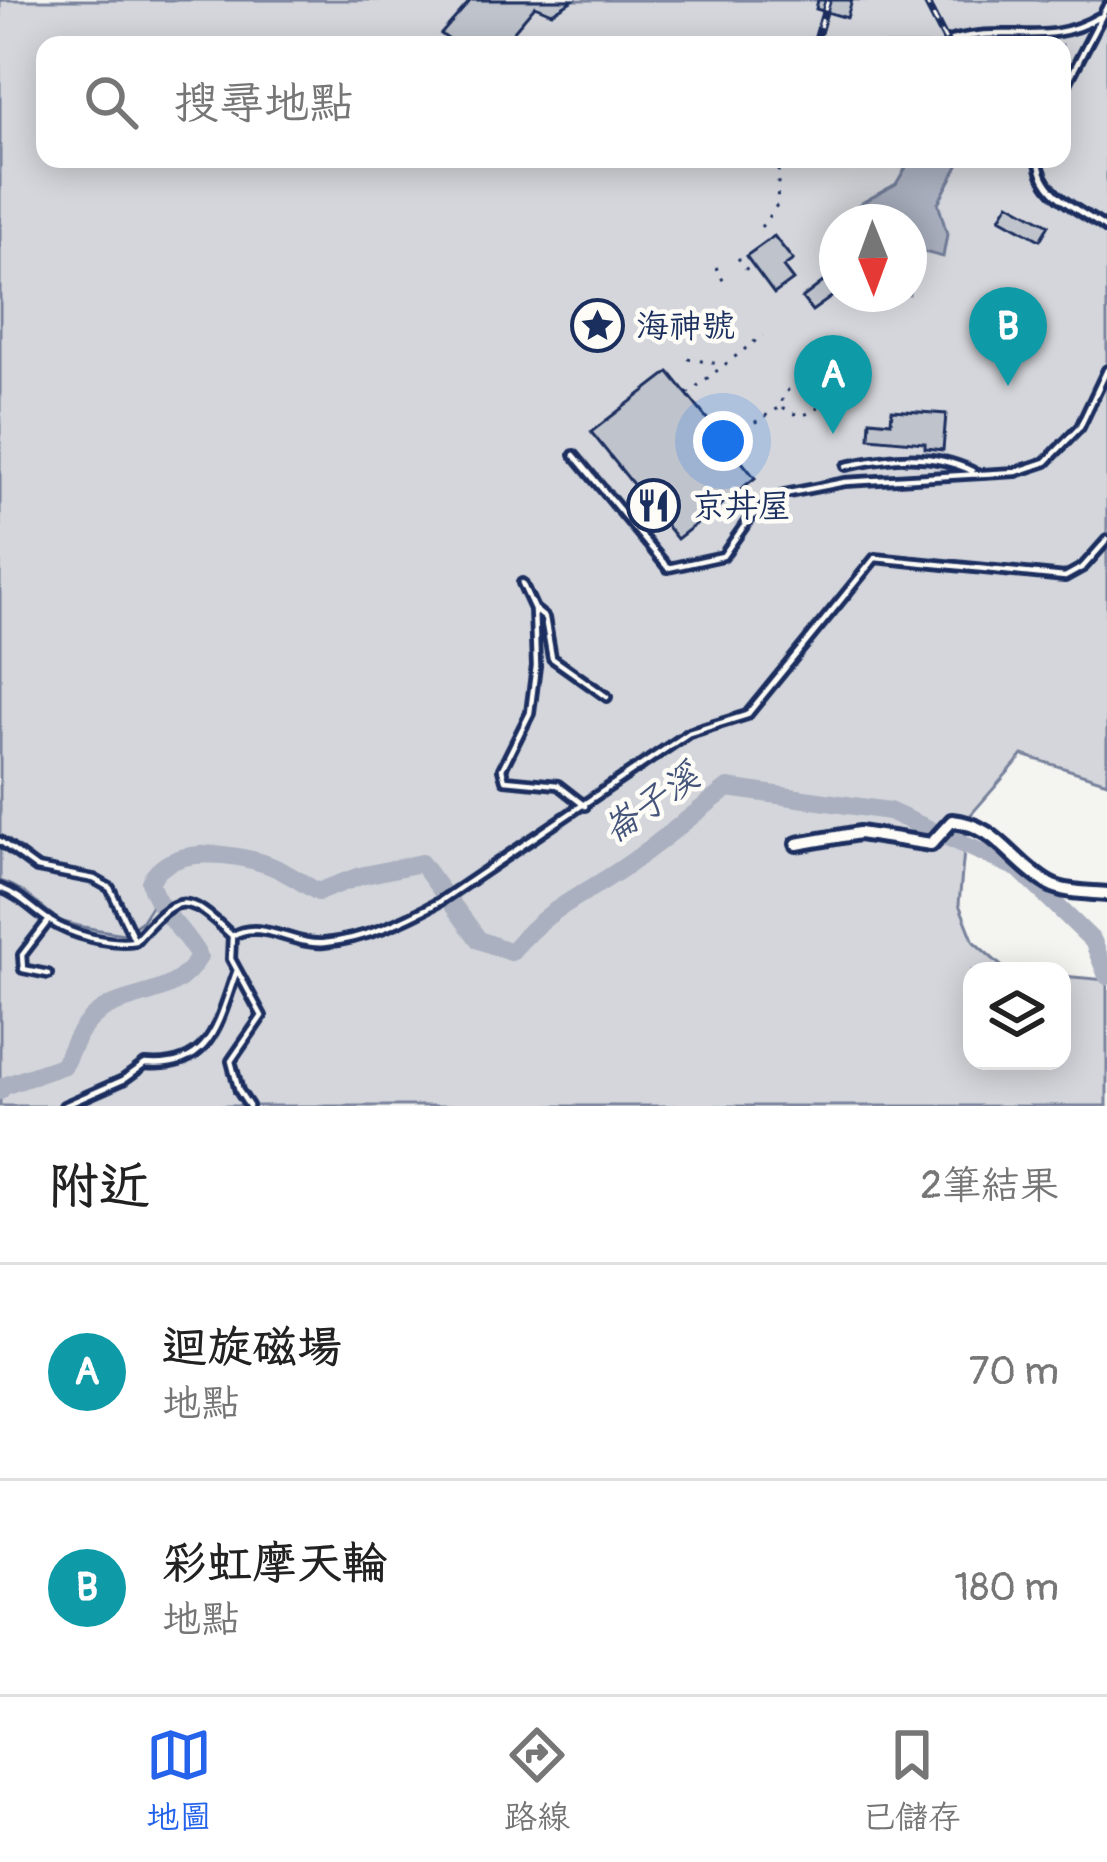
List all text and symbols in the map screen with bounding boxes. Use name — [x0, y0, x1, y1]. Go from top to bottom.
search box — [36, 36, 1071, 168]
icon: search — [78, 69, 144, 135]
text: 搜尋地點 — [174, 76, 354, 132]
north arrow — [819, 204, 927, 312]
pin: B — [969, 287, 1047, 386]
place icon: 海神號 — [569, 297, 625, 353]
place label: 海神號 — [636, 306, 735, 347]
pin: A — [794, 335, 872, 434]
your location — [693, 411, 753, 471]
restaurant icon: 京丼屋 — [625, 477, 681, 533]
place label: 京丼屋 — [692, 486, 791, 527]
water label: 崙子溪 — [594, 753, 710, 853]
map controls — [963, 962, 1071, 1070]
button: layers — [963, 962, 1071, 1070]
text: 附近 — [48, 1155, 150, 1219]
text: 2筆結果 — [920, 1161, 1059, 1210]
text: 迴旋磁場 — [162, 1320, 342, 1376]
text: A — [74, 1347, 100, 1396]
text: 70 m — [969, 1347, 1059, 1396]
text: 地點 — [162, 1379, 240, 1428]
text: 彩虹摩天輪 — [162, 1536, 387, 1592]
text: B — [76, 1563, 98, 1612]
text: 180 m — [954, 1563, 1059, 1612]
text: 地點 — [162, 1595, 240, 1644]
tab: 地圖 — [146, 1722, 212, 1838]
tab: 路線 — [504, 1722, 570, 1838]
tab: 已儲存 — [862, 1722, 961, 1838]

